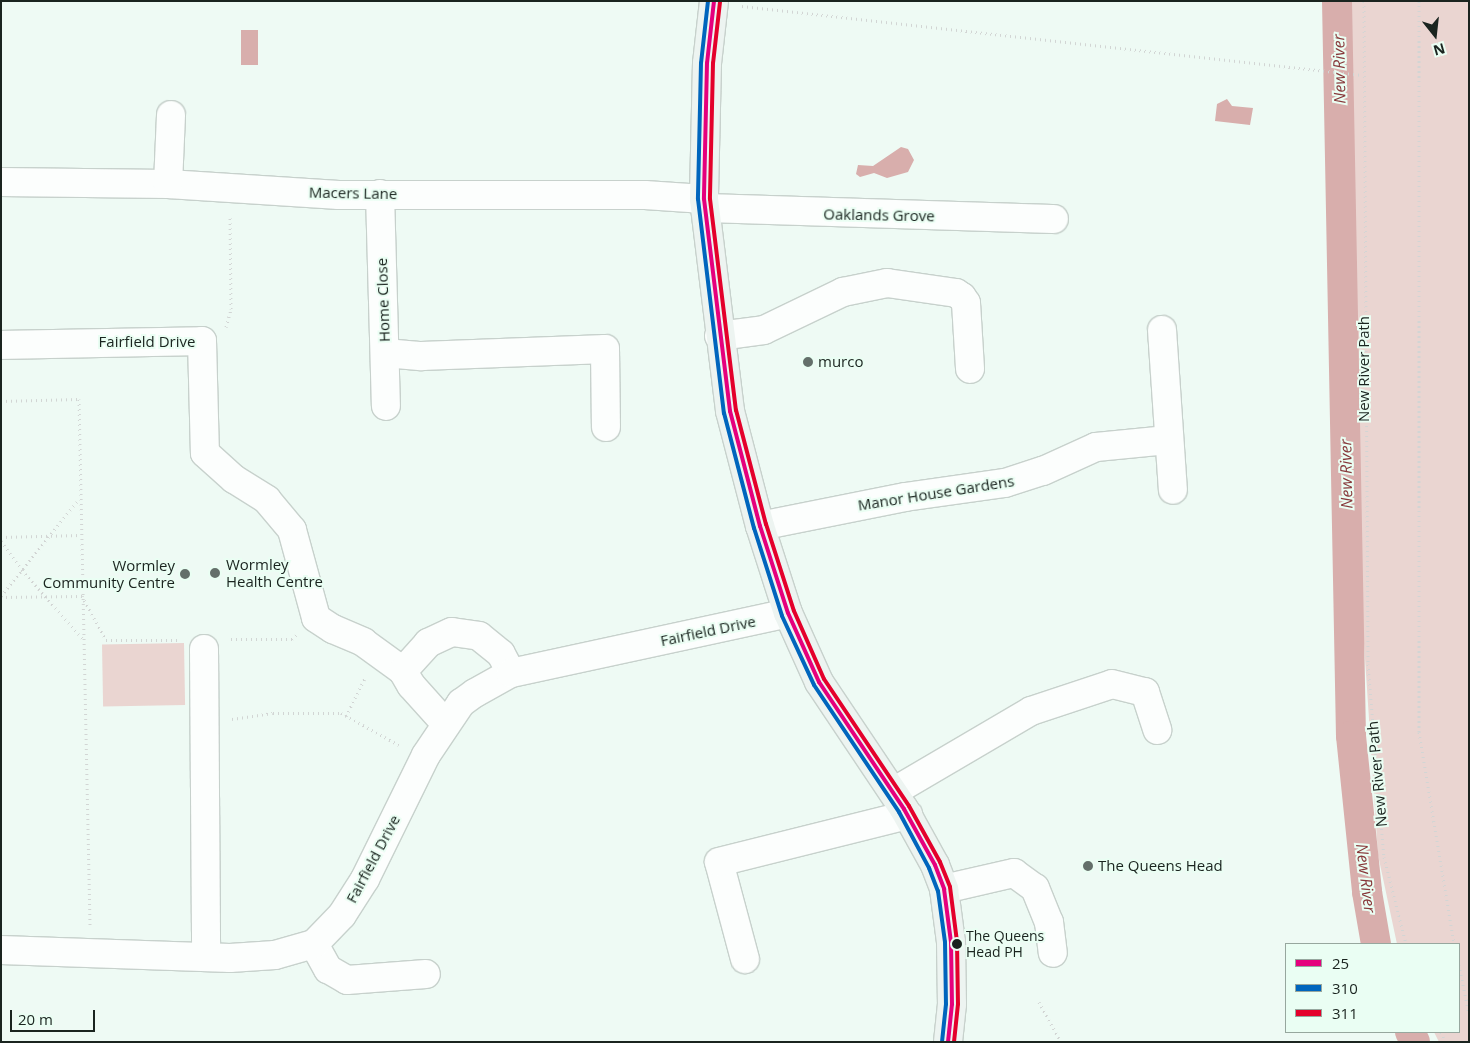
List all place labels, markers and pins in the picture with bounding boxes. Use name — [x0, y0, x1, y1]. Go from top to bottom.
place label: murco — [818, 353, 863, 371]
marker: murco — [802, 356, 814, 368]
place label: Wormley Health Centre — [226, 555, 323, 590]
place label: Wormley Community Centre — [43, 556, 175, 591]
marker: Wormley Health Centre — [208, 566, 222, 580]
marker: Wormley Community Centre — [179, 568, 191, 580]
place label: The Queens Head — [1098, 857, 1223, 875]
marker: The Queens Head — [1082, 860, 1094, 872]
place label: The Queens Head PH — [966, 928, 1044, 960]
marker: The Queens Head PH — [952, 939, 962, 949]

